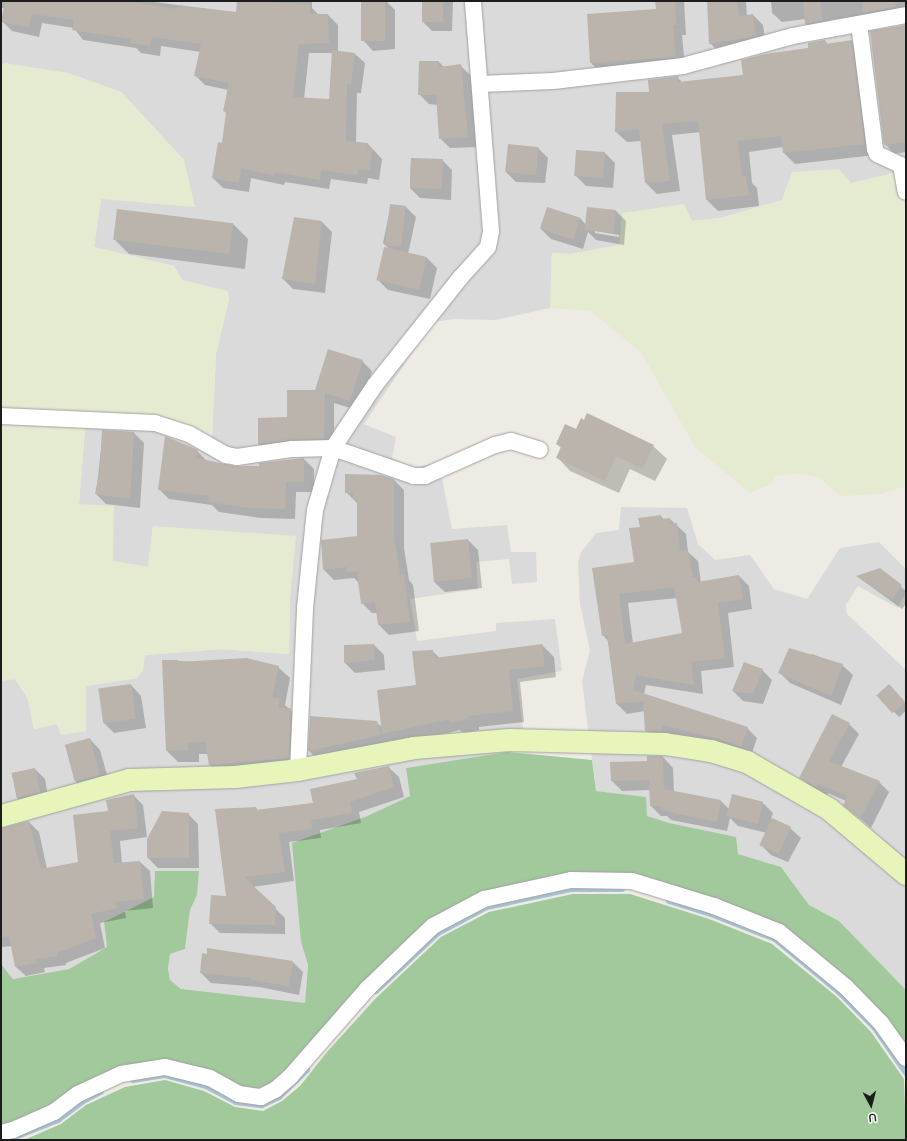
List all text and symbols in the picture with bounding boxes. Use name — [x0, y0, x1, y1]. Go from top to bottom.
north arrow — [851, 1085, 891, 1125]
text: U — [868, 1110, 877, 1124]

